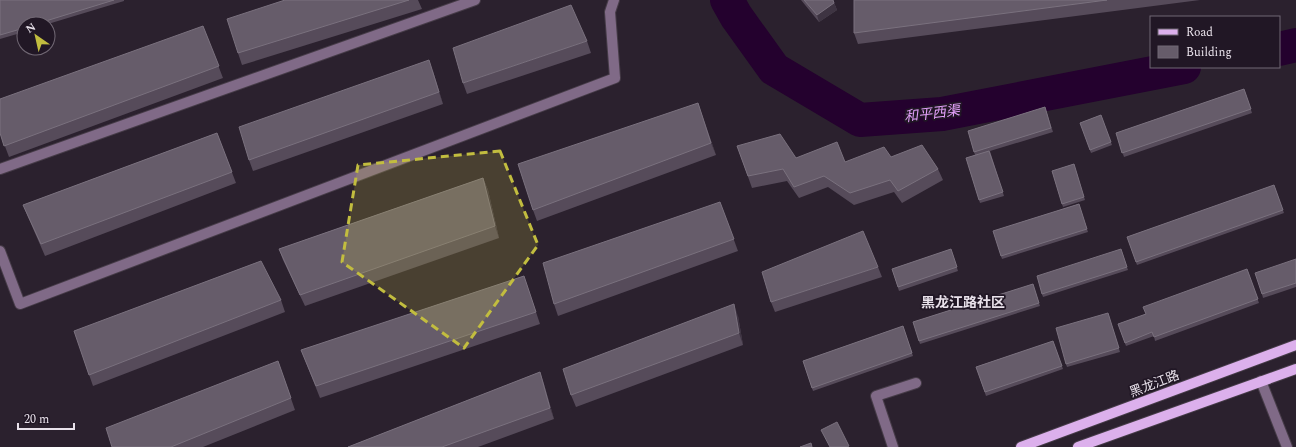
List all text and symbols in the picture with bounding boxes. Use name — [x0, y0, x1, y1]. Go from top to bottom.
north arrow — [16, 16, 56, 56]
legend — [1150, 16, 1280, 68]
text: N — [22, 19, 39, 38]
text: Road — [1186, 23, 1213, 42]
text: Building — [1186, 43, 1232, 62]
water label: 和平西渠 — [903, 99, 963, 127]
district label: 黑龙江路社区 — [921, 292, 1005, 313]
street label: 黑龙江路 — [1126, 365, 1182, 403]
scale bar — [18, 405, 74, 431]
text: 20 m — [24, 410, 49, 429]

